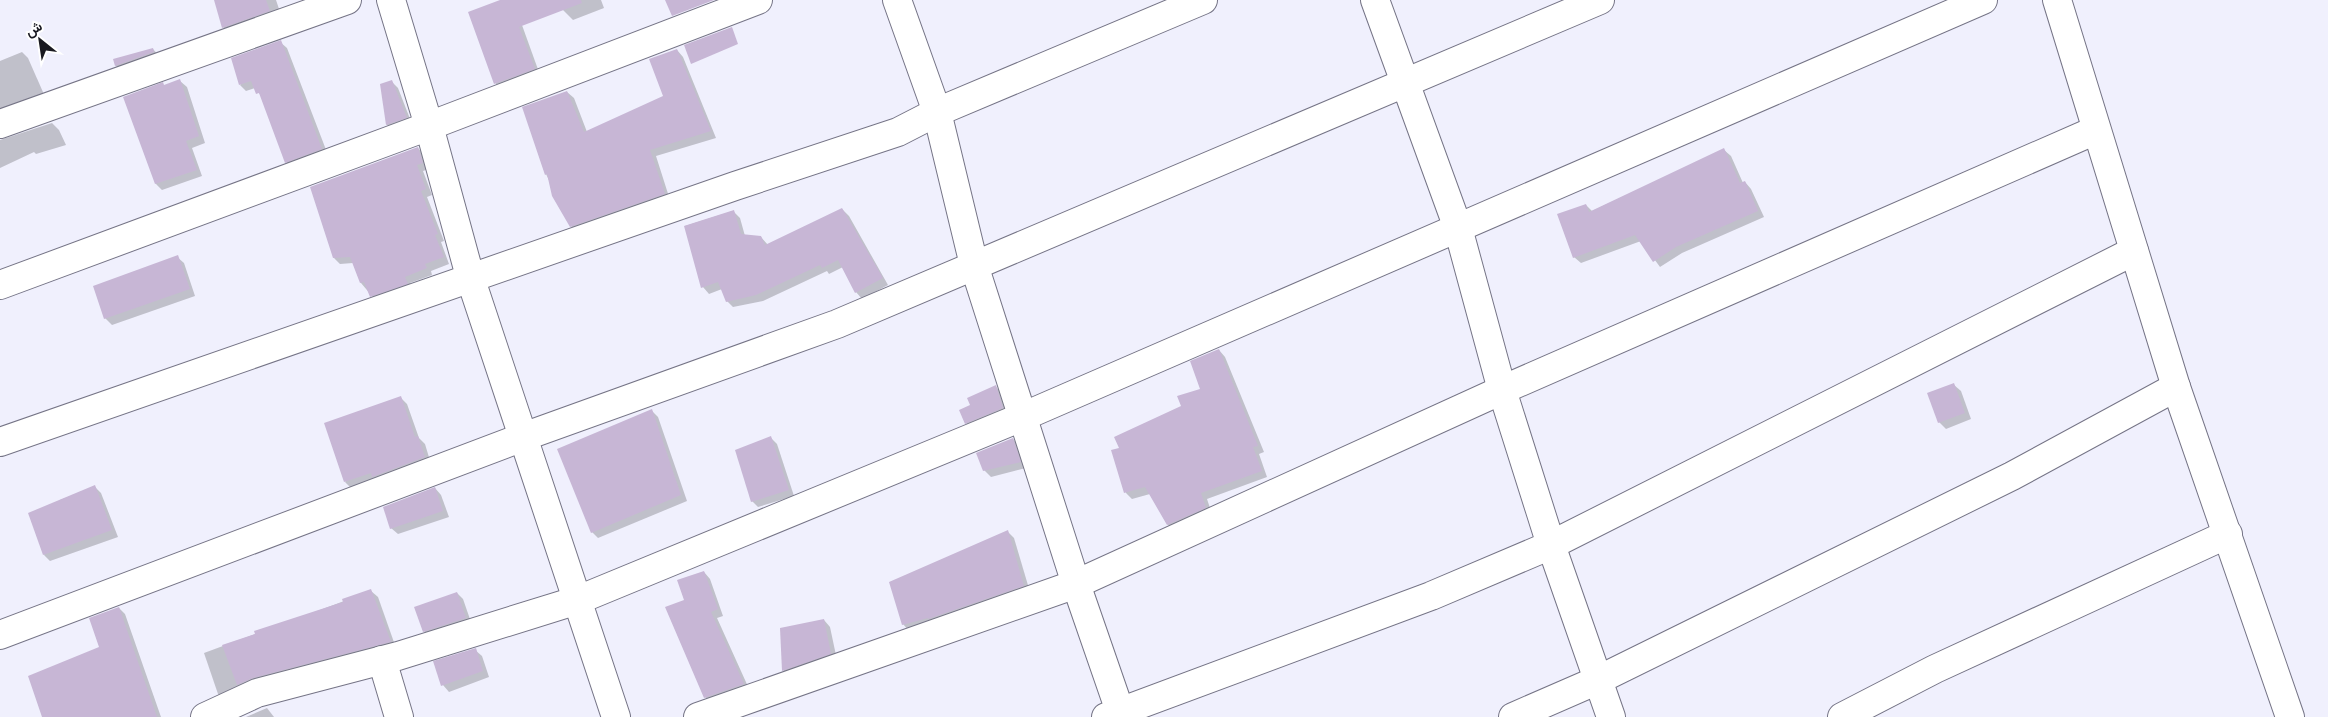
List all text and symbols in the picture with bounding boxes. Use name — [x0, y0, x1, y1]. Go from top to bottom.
north arrow — [15, 15, 65, 65]
text: ش — [22, 18, 45, 41]

